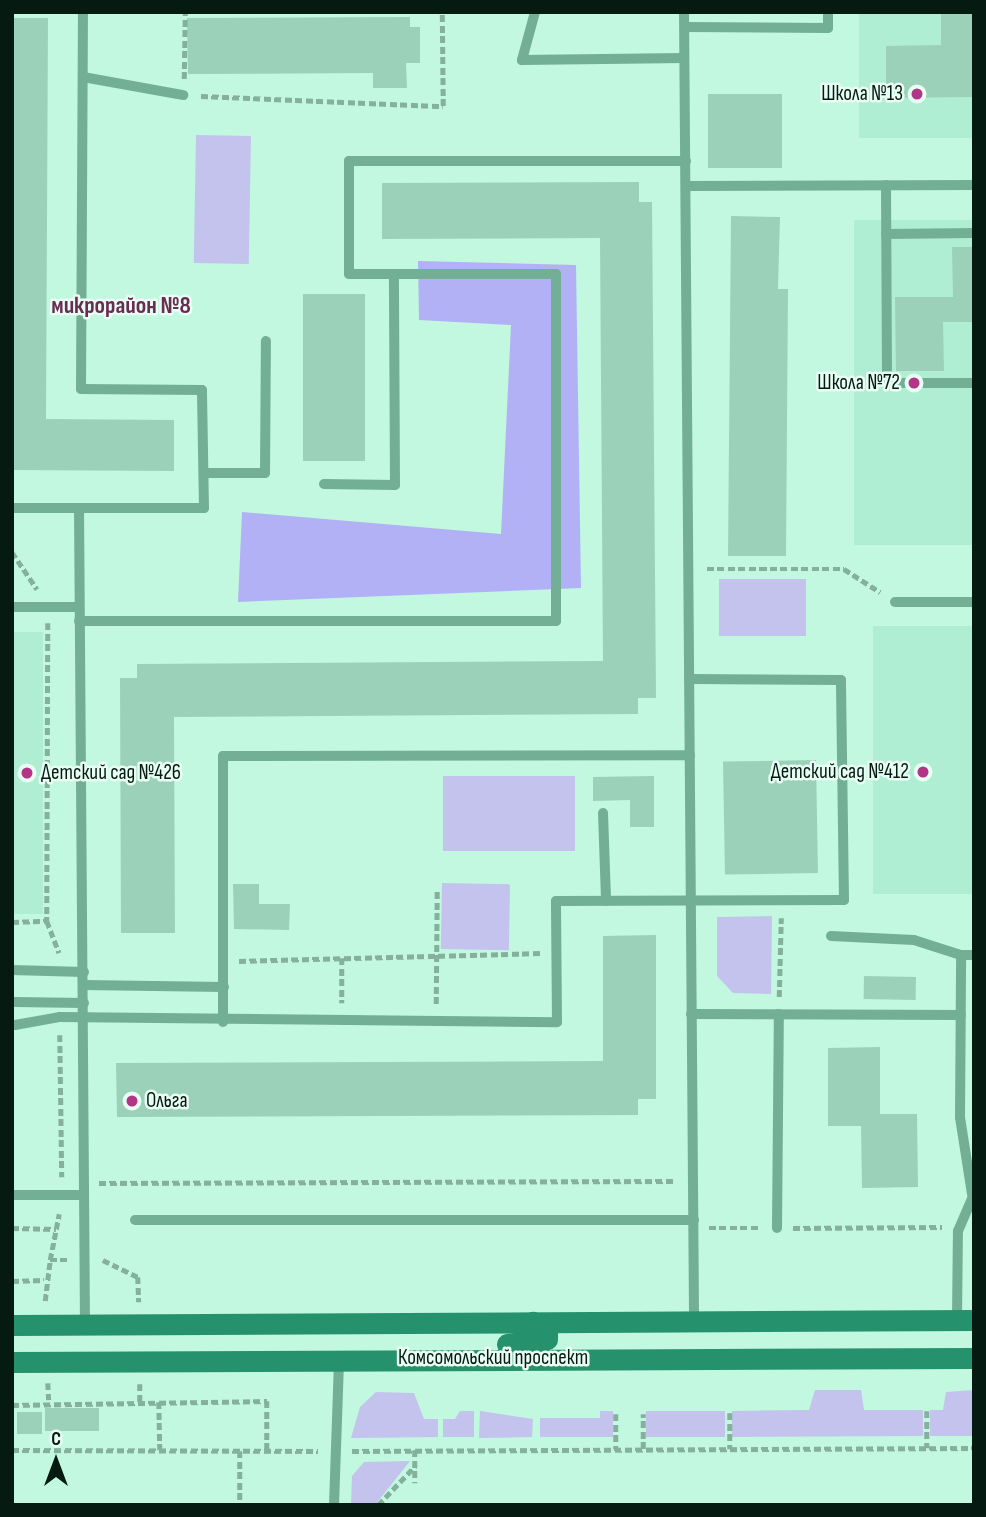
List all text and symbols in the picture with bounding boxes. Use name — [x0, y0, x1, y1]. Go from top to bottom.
place label: Школа №13 — [821, 81, 903, 107]
marker: Школа №13 — [909, 86, 925, 102]
district label: микрорайон №8 — [51, 292, 191, 320]
place label: Школа №72 — [817, 370, 900, 396]
marker: Школа №72 — [906, 375, 922, 391]
place label: Детский сад №412 — [771, 759, 909, 785]
place label: Детский сад №426 — [41, 760, 181, 786]
marker: Детский сад №412 — [915, 764, 931, 780]
marker: Детский сад №426 — [19, 765, 35, 781]
place label: Ольга — [146, 1088, 188, 1114]
marker: Ольга — [124, 1093, 140, 1109]
street label: Комсомольский проспект — [398, 1345, 588, 1371]
north arrow — [21, 1426, 91, 1496]
text: С — [51, 1428, 61, 1451]

